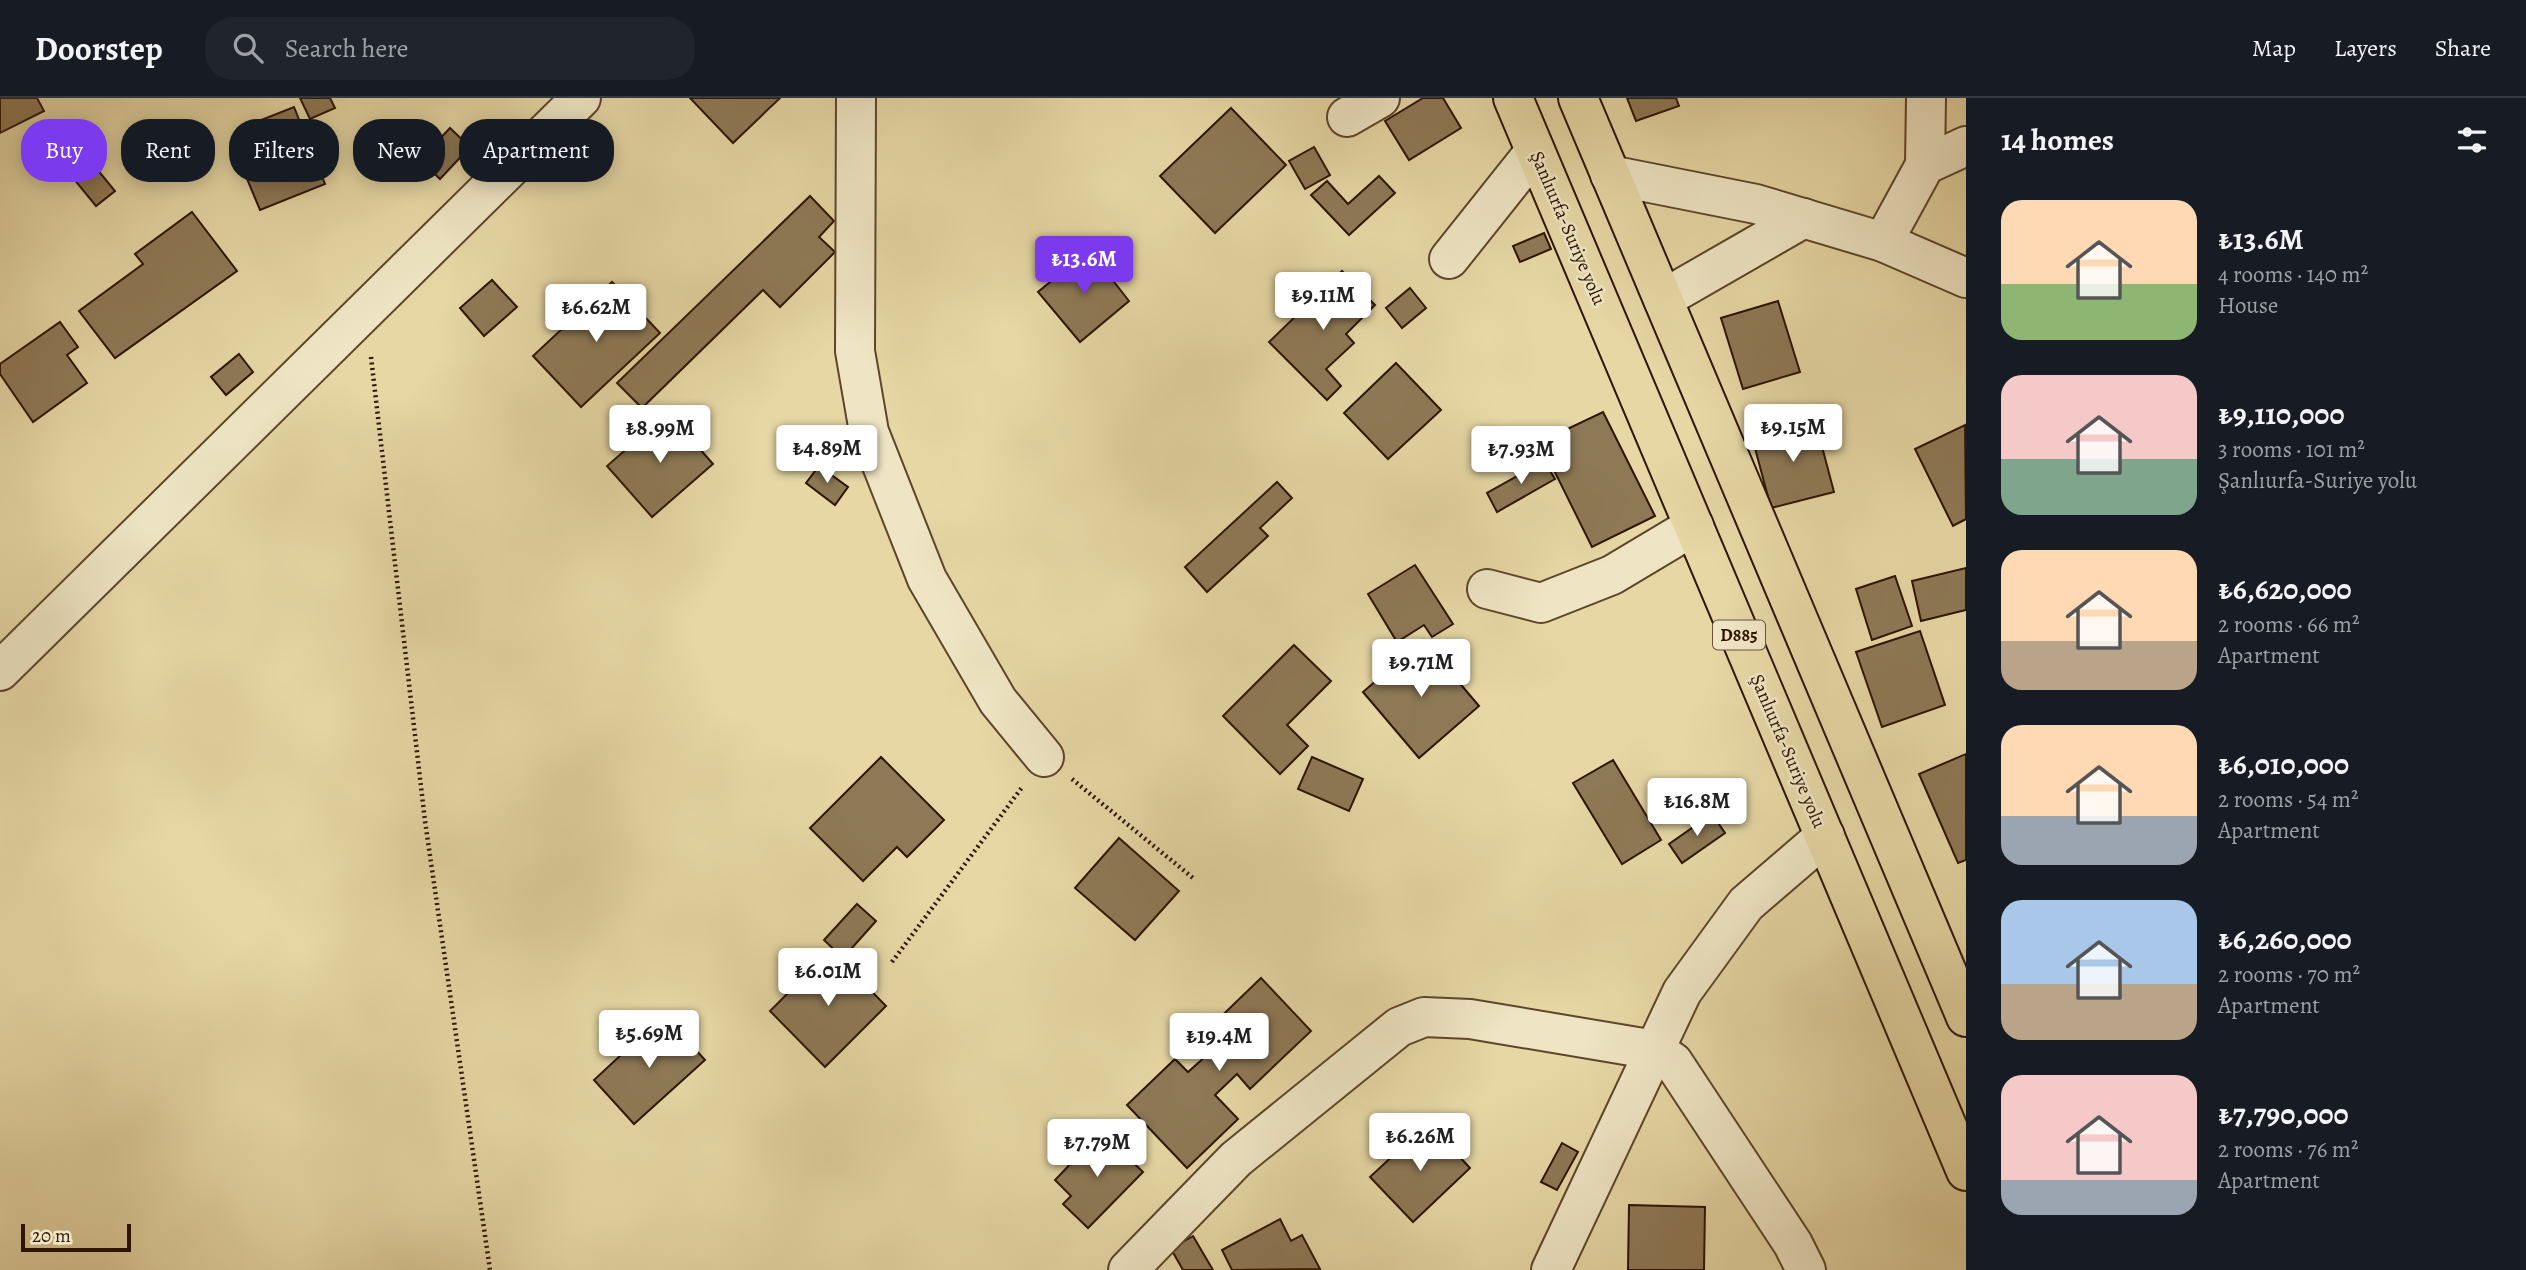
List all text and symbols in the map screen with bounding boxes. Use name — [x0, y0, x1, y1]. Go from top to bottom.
search box — [205, 17, 695, 80]
text: Doorstep — [35, 26, 163, 71]
icon: search — [229, 29, 267, 67]
text: Search here — [285, 31, 408, 66]
text: Map — [2252, 32, 2296, 64]
text: Layers — [2334, 32, 2397, 64]
text: Share — [2435, 32, 2491, 64]
chip: Buy — [21, 119, 107, 182]
chip: Rent — [121, 119, 215, 182]
chip: Filters — [229, 119, 339, 182]
chip: New — [353, 119, 445, 182]
chip: Apartment — [459, 119, 614, 182]
text: 14 homes — [2001, 120, 2114, 160]
icon: filters — [2453, 121, 2491, 159]
street label: Şanlıurfa-Suriye yolu — [1524, 147, 1612, 310]
text: ₺13.6M — [2218, 219, 2304, 259]
icon: home — [2057, 228, 2141, 312]
pin: ₺13.6M — [1027, 236, 1141, 296]
text: ₺13.6M — [1051, 243, 1117, 274]
text: 4 rooms · 140 m² — [2218, 259, 2368, 290]
pin: ₺9.11M — [1266, 272, 1380, 332]
text: ₺9.11M — [1291, 279, 1355, 310]
pin: ₺6.62M — [539, 285, 653, 344]
text: House — [2218, 290, 2278, 321]
text: ₺6.62M — [561, 291, 631, 322]
text: ₺9,110,000 — [2218, 394, 2345, 434]
icon: home — [2057, 403, 2141, 487]
pin: ₺9.15M — [1736, 404, 1850, 464]
pin: ₺8.99M — [603, 406, 717, 465]
text: ₺9.15M — [1760, 411, 1826, 442]
text: ₺8.99M — [625, 412, 695, 443]
pin: ₺4.89M — [770, 426, 884, 485]
pin: ₺7.93M — [1464, 426, 1578, 486]
text: ₺4.89M — [792, 432, 862, 463]
text: ₺7.93M — [1487, 433, 1555, 464]
text: 3 rooms · 101 m² — [2218, 434, 2365, 465]
text: Şanlıurfa-Suriye yolu — [2218, 465, 2417, 496]
text: ₺6,620,000 — [2218, 569, 2352, 609]
icon: home — [2057, 578, 2141, 662]
text: 2 rooms · 66 m² — [2218, 609, 2360, 640]
road number: D885 — [1713, 620, 1765, 650]
pin: ₺9.71M — [1364, 640, 1478, 699]
text: Apartment — [2218, 640, 2320, 671]
text: ₺9.71M — [1388, 646, 1454, 677]
street label: Şanlıurfa-Suriye yolu — [1744, 670, 1832, 833]
text: ₺6,010,000 — [2218, 744, 2349, 784]
icon: home — [2057, 753, 2141, 837]
pin: ₺16.8M — [1640, 778, 1754, 838]
text: 2 rooms · 54 m² — [2218, 784, 2359, 815]
text: ₺16.8M — [1664, 785, 1730, 816]
text: Apartment — [2218, 815, 2320, 846]
text: ₺6,260,000 — [2218, 919, 2352, 959]
icon: home — [2057, 928, 2141, 1012]
pin: ₺6.01M — [771, 948, 885, 1008]
text: ₺6.01M — [794, 955, 862, 986]
text: 2 rooms · 70 m² — [2218, 959, 2360, 990]
text: Apartment — [2218, 990, 2320, 1021]
pin: ₺5.69M — [592, 1010, 706, 1070]
pin: ₺19.4M — [1162, 1014, 1276, 1073]
text: ₺5.69M — [615, 1017, 683, 1048]
text: ₺19.4M — [1186, 1020, 1252, 1051]
text: ₺7,790,000 — [2218, 1094, 2349, 1134]
icon: home — [2057, 1103, 2141, 1187]
pin: ₺6.26M — [1363, 1114, 1477, 1173]
pin: ₺7.79M — [1040, 1119, 1154, 1179]
text: ₺6.26M — [1385, 1120, 1455, 1151]
text: ₺7.79M — [1063, 1126, 1131, 1157]
text: 2 rooms · 76 m² — [2218, 1134, 2359, 1165]
text: Apartment — [2218, 1165, 2320, 1196]
scale bar — [21, 1221, 131, 1253]
text: 20 m — [32, 1223, 71, 1249]

